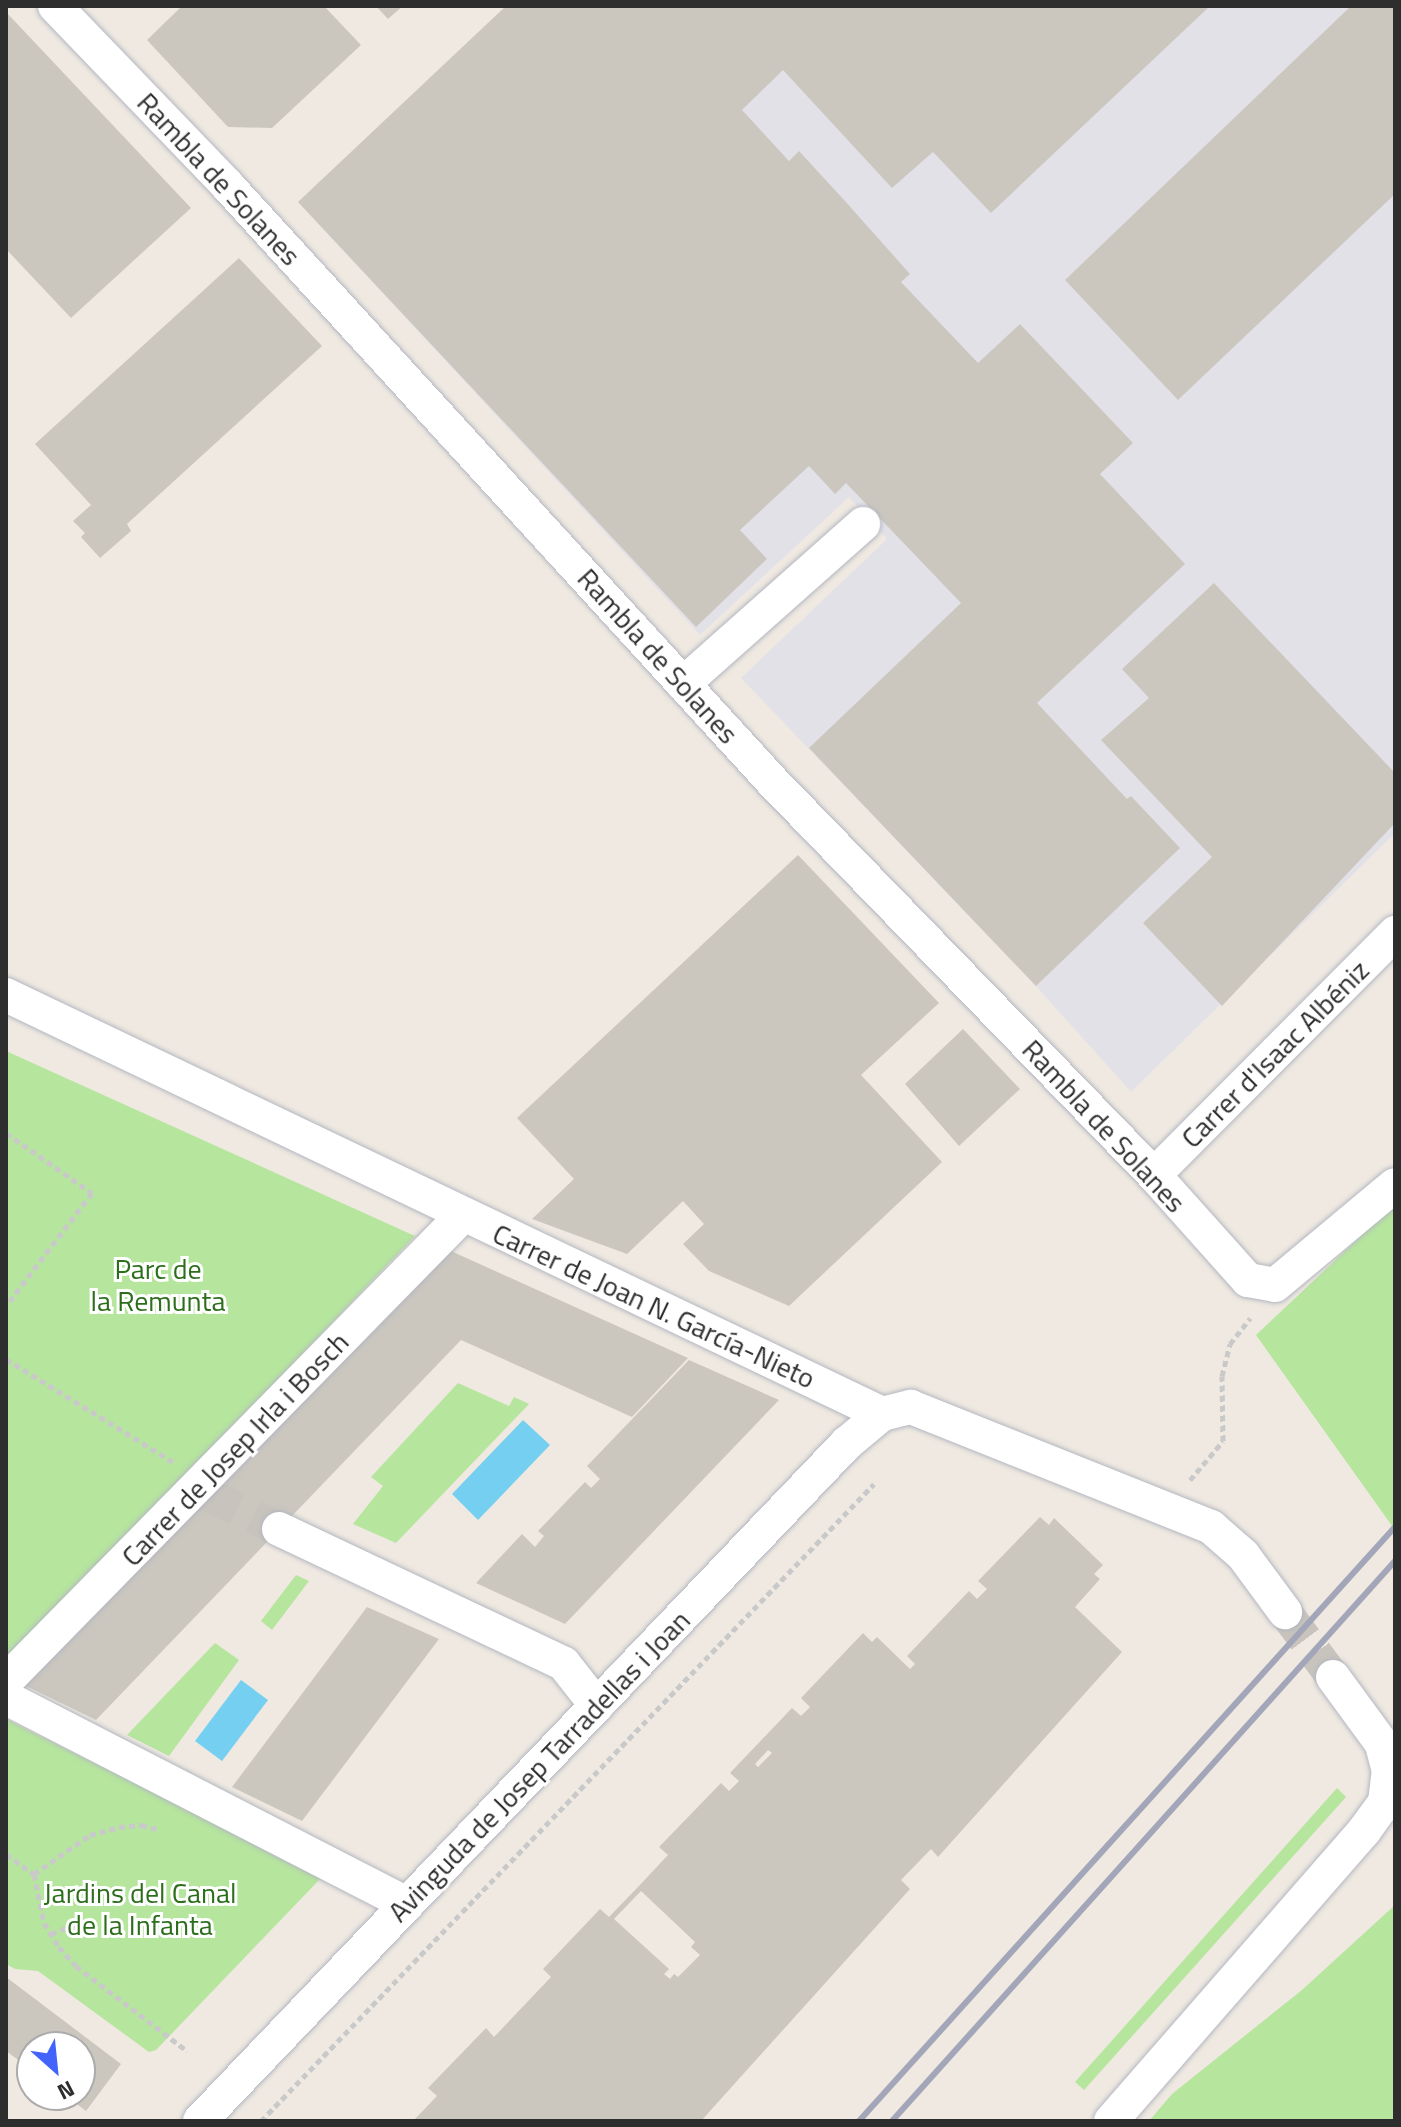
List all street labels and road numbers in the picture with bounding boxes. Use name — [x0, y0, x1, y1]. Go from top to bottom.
street label: Rambla de Solanes — [130, 86, 308, 272]
street label: Rambla de Solanes — [571, 562, 745, 750]
street label: Carrer d'Isaac Albéniz — [1174, 953, 1376, 1155]
street label: Rambla de Solanes — [1015, 1033, 1193, 1219]
street label: Carrer de Joan N. García-Nieto — [488, 1216, 820, 1396]
street label: Carrer de Josep Irla i Bosch — [115, 1325, 355, 1573]
street label: Avinguda de Josep Tarradellas i Joan — [381, 1603, 697, 1929]

